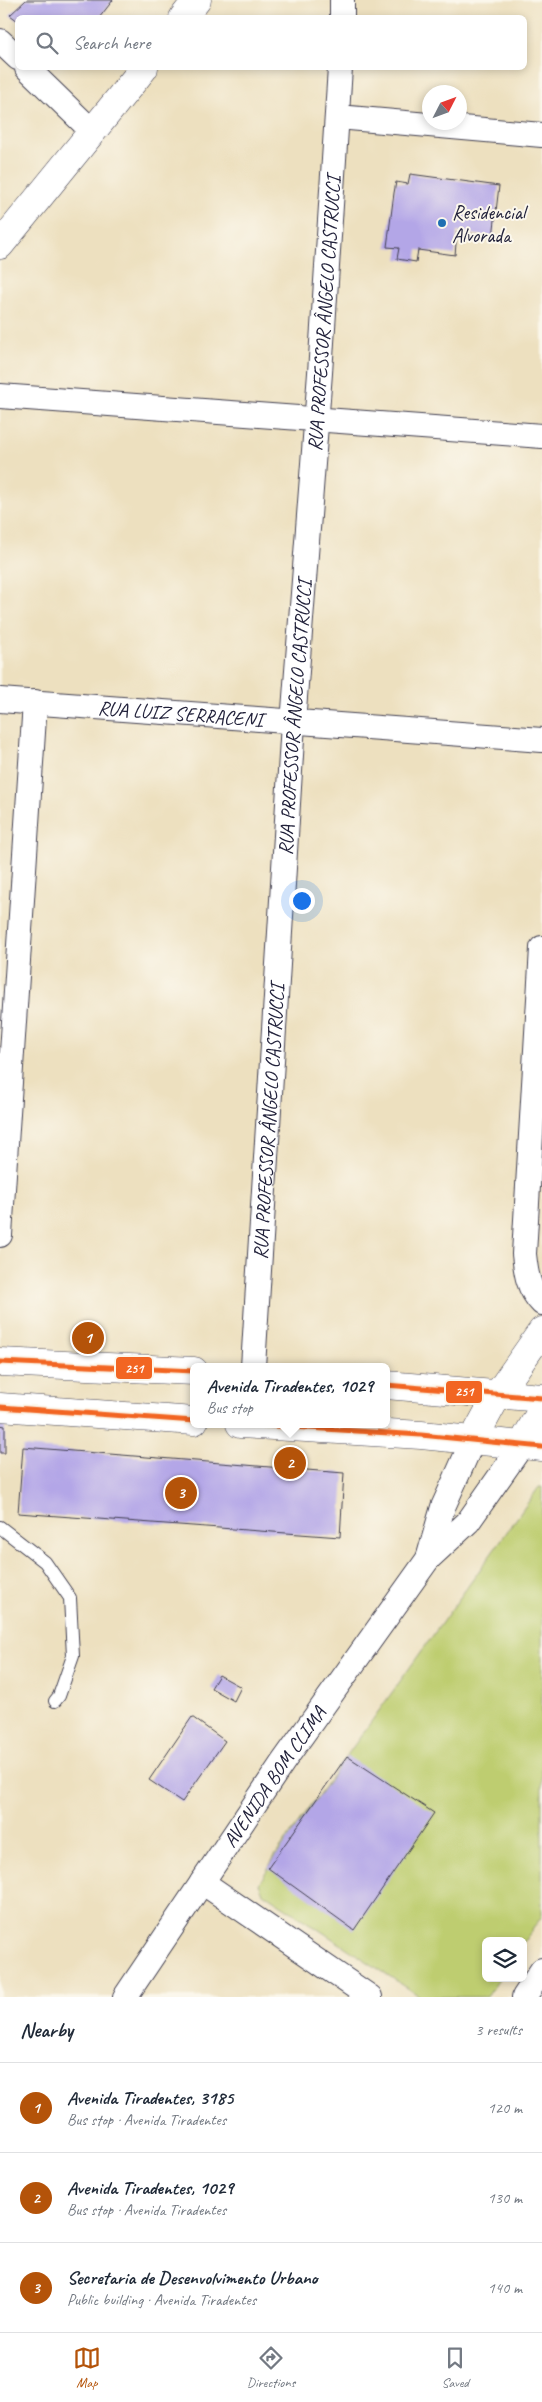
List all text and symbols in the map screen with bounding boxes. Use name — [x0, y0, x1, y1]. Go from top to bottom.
search box — [15, 15, 527, 70]
icon: search — [33, 29, 61, 57]
text: Search here — [73, 31, 150, 55]
north arrow — [422, 85, 467, 130]
street label: RUA PROFESSOR ÂNGELO CASTRUCCI — [302, 171, 346, 452]
place label: Residencial Alvorada — [452, 200, 529, 248]
marker: Residencial Alvorada — [436, 217, 448, 229]
street label: RUA PROFESSOR ÂNGELO CASTRUCCI — [273, 575, 317, 856]
street label: RUA LUIZ SERRACENI — [97, 695, 268, 733]
your location — [289, 888, 315, 914]
street label: RUA PROFESSOR ÂNGELO CASTRUCCI — [248, 979, 290, 1260]
pin: 1 — [72, 1319, 104, 1357]
line badge: 251 — [115, 1356, 153, 1380]
text: 251 — [125, 1360, 145, 1377]
popup — [190, 1363, 390, 1428]
text: Avenida Tiradentes, 1029 — [207, 1374, 373, 1398]
line badge: 251 — [445, 1380, 483, 1404]
text: 251 — [455, 1383, 475, 1400]
text: Bus stop — [207, 1398, 253, 1418]
pin: 2 — [274, 1444, 306, 1482]
pin: 3 — [165, 1474, 197, 1512]
street label: AVENIDA BOM CLIMA — [217, 1701, 332, 1852]
map controls — [482, 1937, 527, 1982]
button: layers — [482, 1937, 527, 1982]
text: Nearby — [20, 2017, 73, 2043]
text: 3 results — [475, 2020, 522, 2040]
text: Avenida Tiradentes, 3185 — [67, 2086, 233, 2110]
text: 1 — [32, 2098, 40, 2118]
text: 120 m — [488, 2098, 522, 2118]
text: Bus stop · Avenida Tiradentes — [67, 2110, 226, 2130]
text: Avenida Tiradentes, 1029 — [67, 2176, 233, 2200]
text: 2 — [32, 2188, 40, 2208]
text: 130 m — [488, 2188, 522, 2208]
text: Bus stop · Avenida Tiradentes — [67, 2200, 226, 2220]
text: Secretaria de Desenvolvimento Urbano — [67, 2266, 317, 2290]
text: 3 — [32, 2278, 40, 2298]
text: 140 m — [488, 2278, 522, 2298]
text: Public building · Avenida Tiradentes — [67, 2290, 256, 2310]
tab: Map — [73, 2344, 101, 2391]
tab: Directions — [247, 2344, 295, 2391]
tab: Saved — [441, 2344, 469, 2391]

